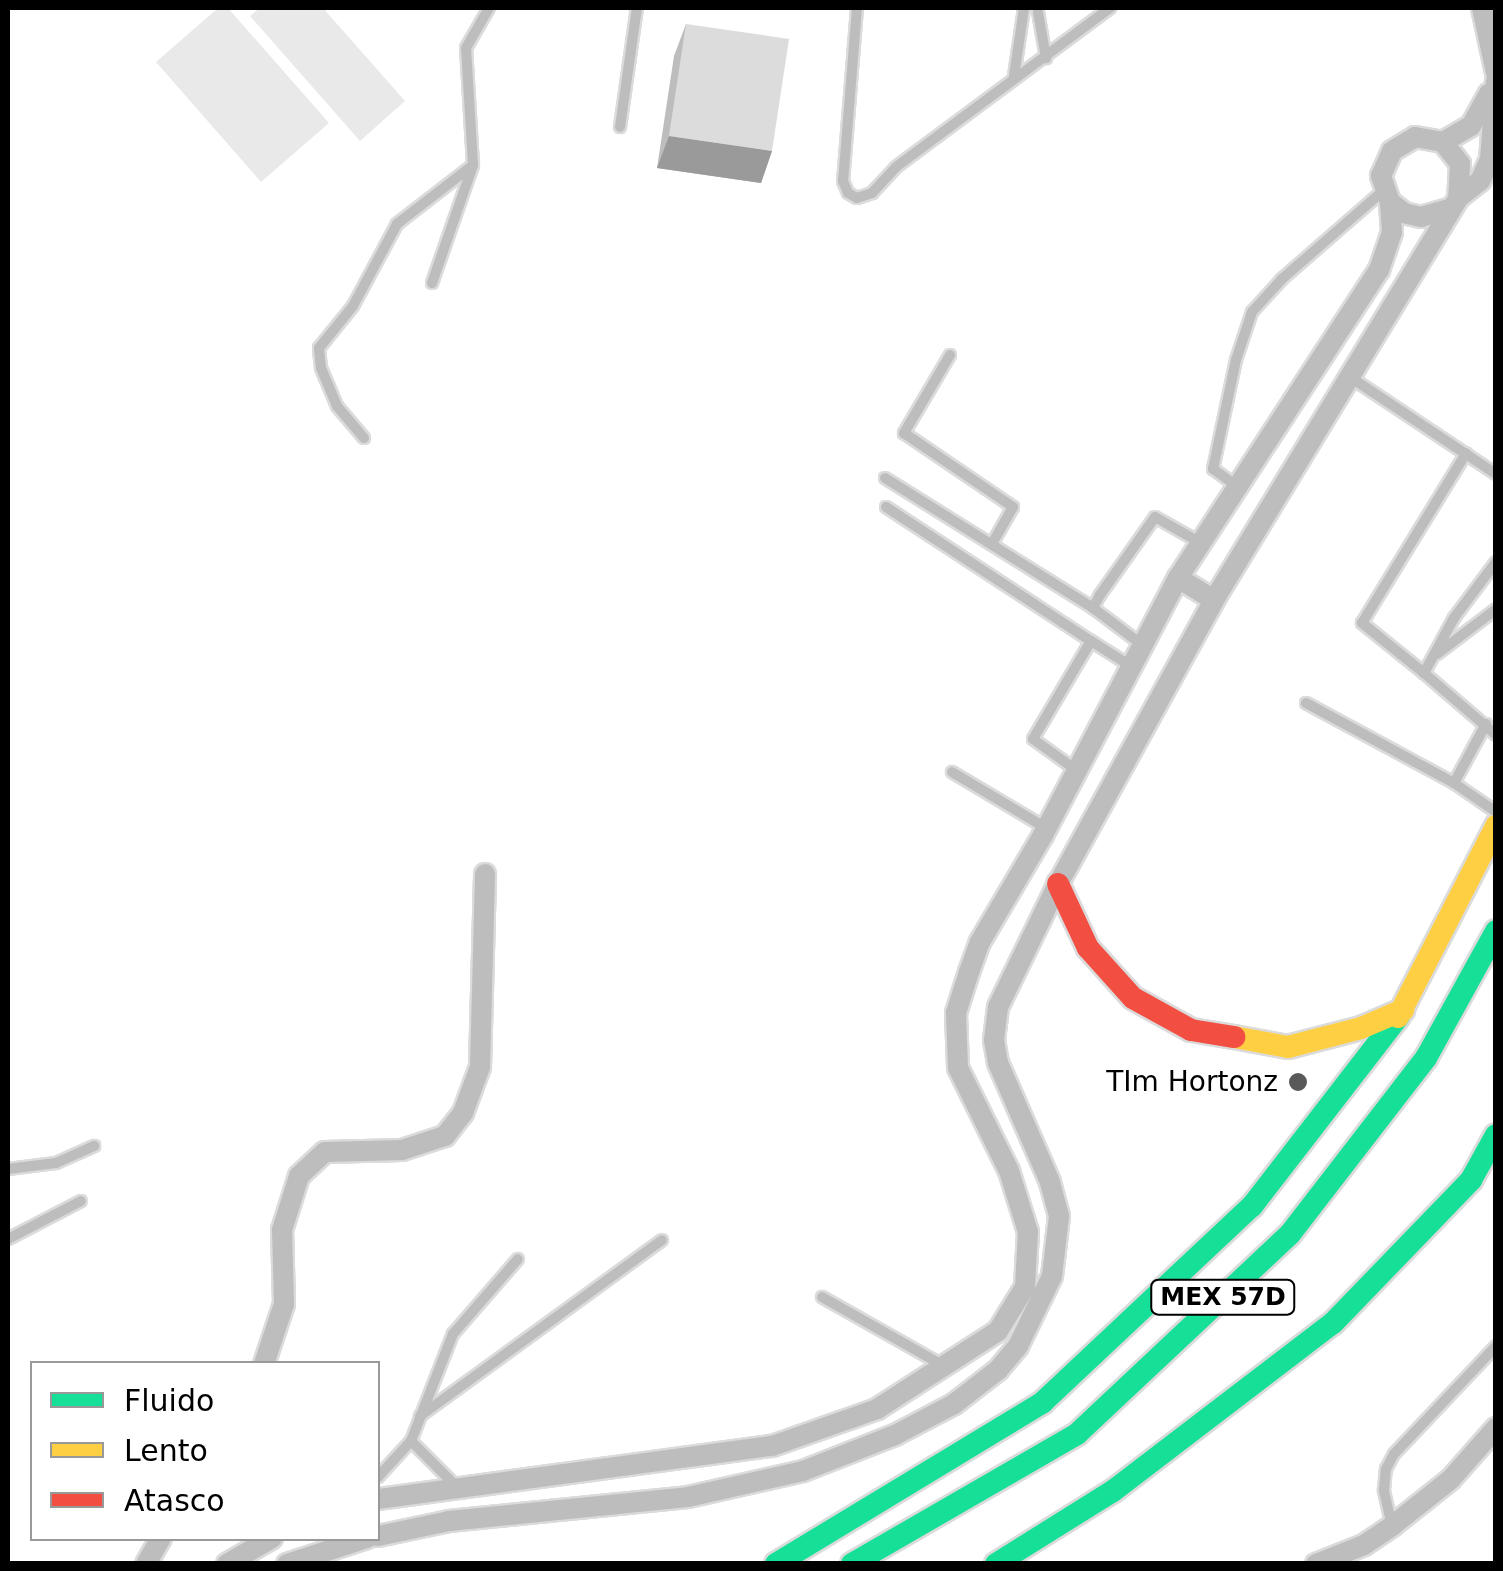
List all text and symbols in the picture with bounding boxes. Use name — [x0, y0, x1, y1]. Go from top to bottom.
place label: TIm Hortonz — [1106, 1065, 1278, 1099]
marker: TIm Hortonz — [1287, 1071, 1309, 1093]
road number: MEX 57D — [1148, 1277, 1298, 1317]
legend — [30, 1361, 380, 1541]
text: Fluido — [124, 1383, 214, 1418]
text: Lento — [124, 1433, 208, 1468]
text: Atasco — [124, 1483, 225, 1518]

